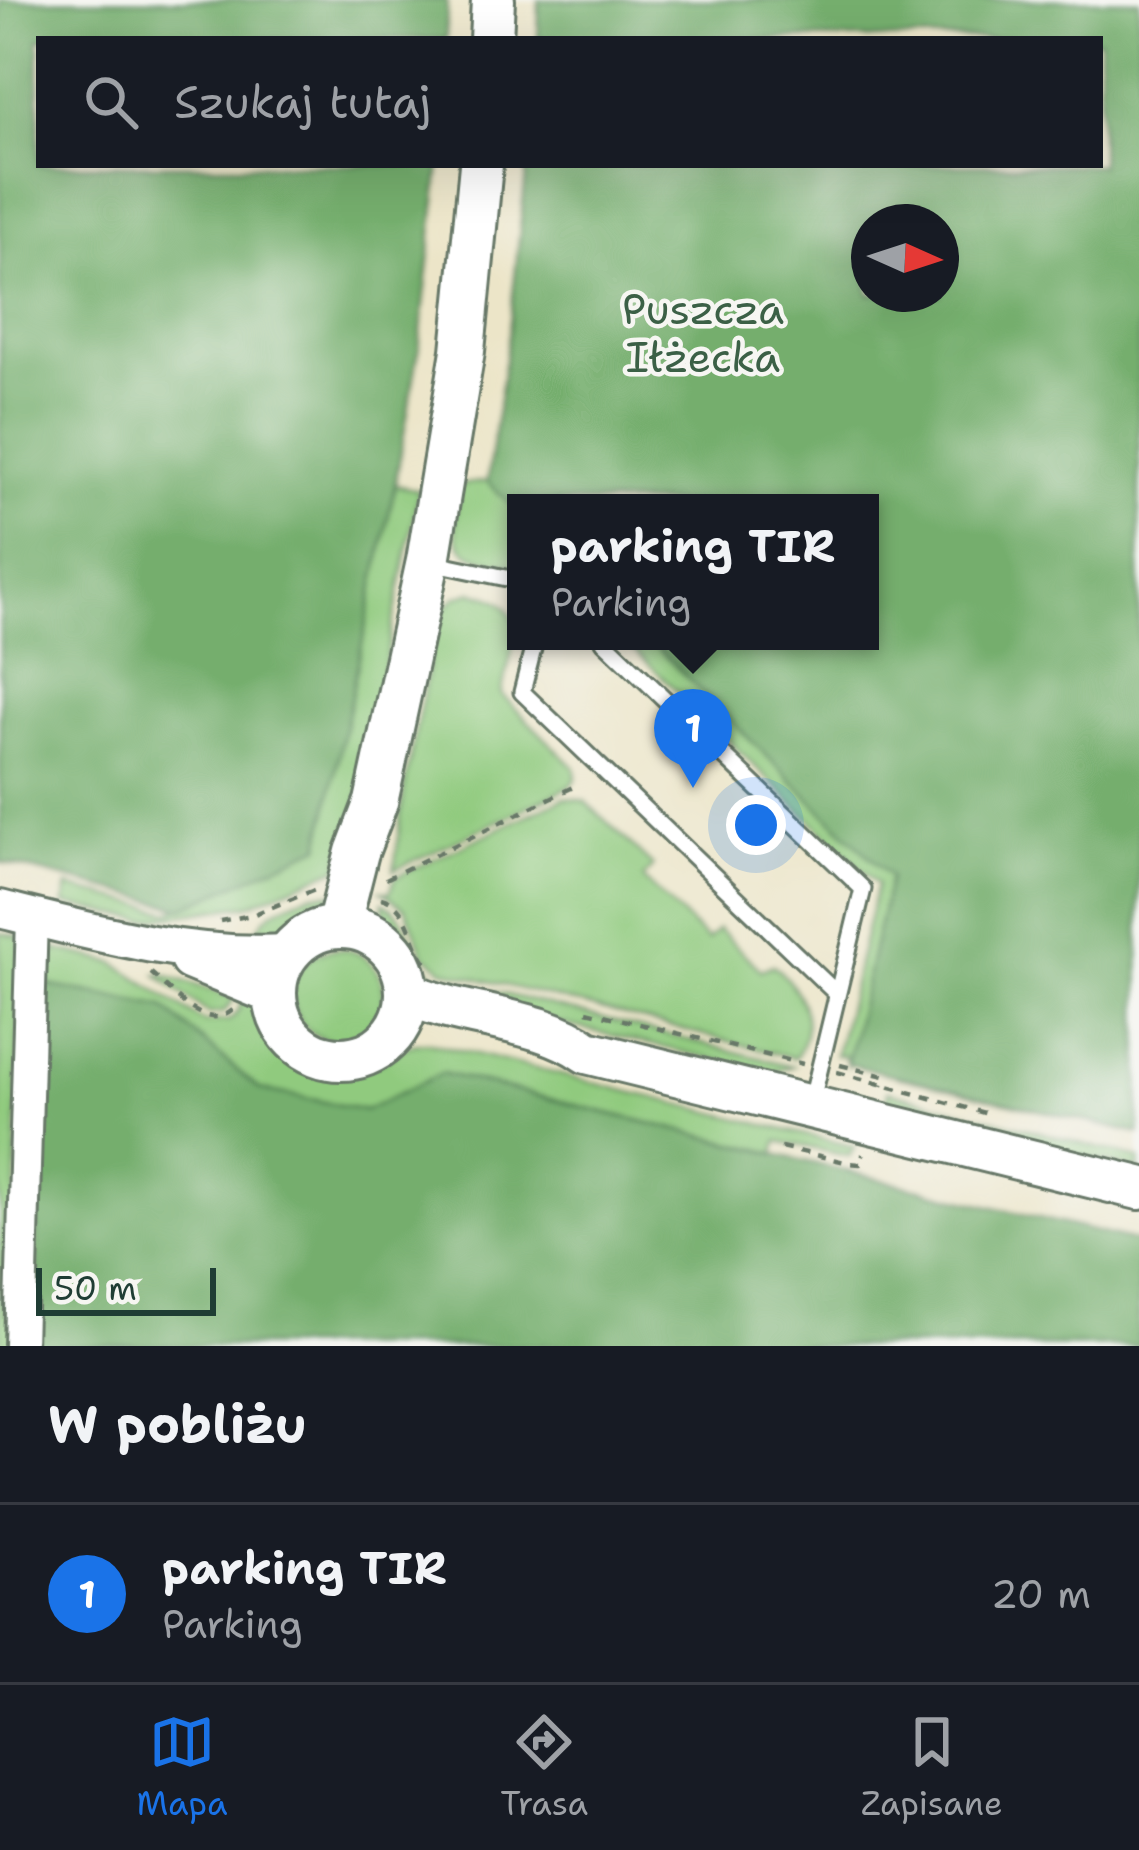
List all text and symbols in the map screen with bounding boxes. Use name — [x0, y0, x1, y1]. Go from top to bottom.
search box — [36, 36, 1103, 168]
icon: search — [78, 69, 144, 135]
text: Szukaj tutaj — [174, 72, 431, 132]
north arrow — [851, 204, 959, 312]
park label: Puszcza Iłżecka — [622, 281, 784, 385]
popup — [507, 494, 879, 650]
text: parking TIR — [551, 516, 835, 576]
text: Parking — [551, 576, 691, 628]
pin: 1 — [654, 689, 732, 788]
your location — [726, 795, 786, 855]
scale bar — [36, 1262, 216, 1315]
text: 50 m — [54, 1266, 137, 1311]
text: W pobliżu — [48, 1390, 307, 1458]
text: parking TIR — [162, 1538, 447, 1598]
text: 1 — [78, 1568, 96, 1620]
text: 20 m — [991, 1568, 1091, 1620]
text: Parking — [162, 1598, 303, 1650]
tab: Mapa — [136, 1709, 228, 1826]
tab: Trasa — [500, 1709, 588, 1826]
tab: Zapisane — [861, 1709, 1003, 1826]

